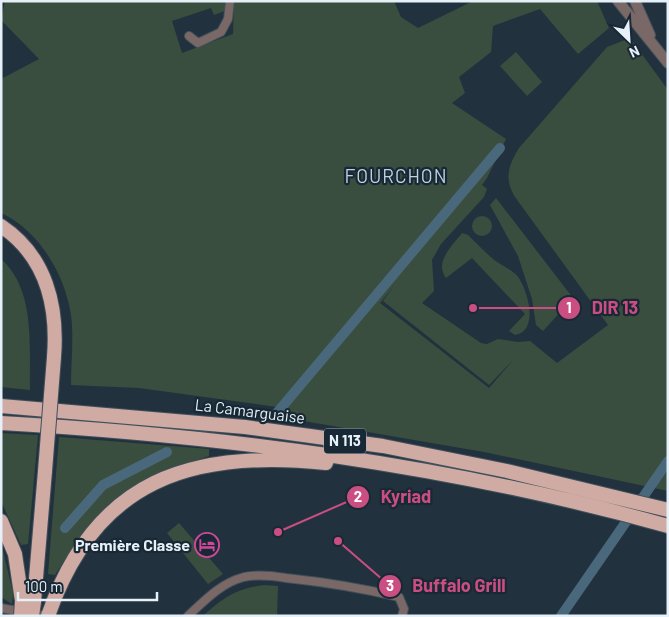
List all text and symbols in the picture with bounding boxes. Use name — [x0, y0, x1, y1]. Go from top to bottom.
north arrow — [604, 15, 654, 65]
text: N — [627, 43, 643, 62]
district label: FOURCHON — [344, 164, 448, 187]
callout: DIR 13 — [556, 291, 648, 324]
text: DIR 13 — [592, 296, 638, 318]
text: 1 — [566, 298, 572, 316]
street label: La Camarguaise — [194, 394, 306, 427]
road number: N 113 — [324, 428, 366, 454]
callout: Kyriad — [345, 480, 441, 513]
text: Kyriad — [381, 485, 431, 507]
text: 2 — [354, 487, 362, 505]
hotel icon: Première Classe — [194, 532, 220, 558]
place label: Première Classe — [75, 535, 190, 554]
callout: Buffalo Grill — [377, 569, 516, 602]
scale bar — [18, 570, 156, 602]
text: Buffalo Grill — [412, 574, 506, 596]
text: 3 — [386, 576, 394, 594]
text: 100 m — [25, 577, 63, 595]

